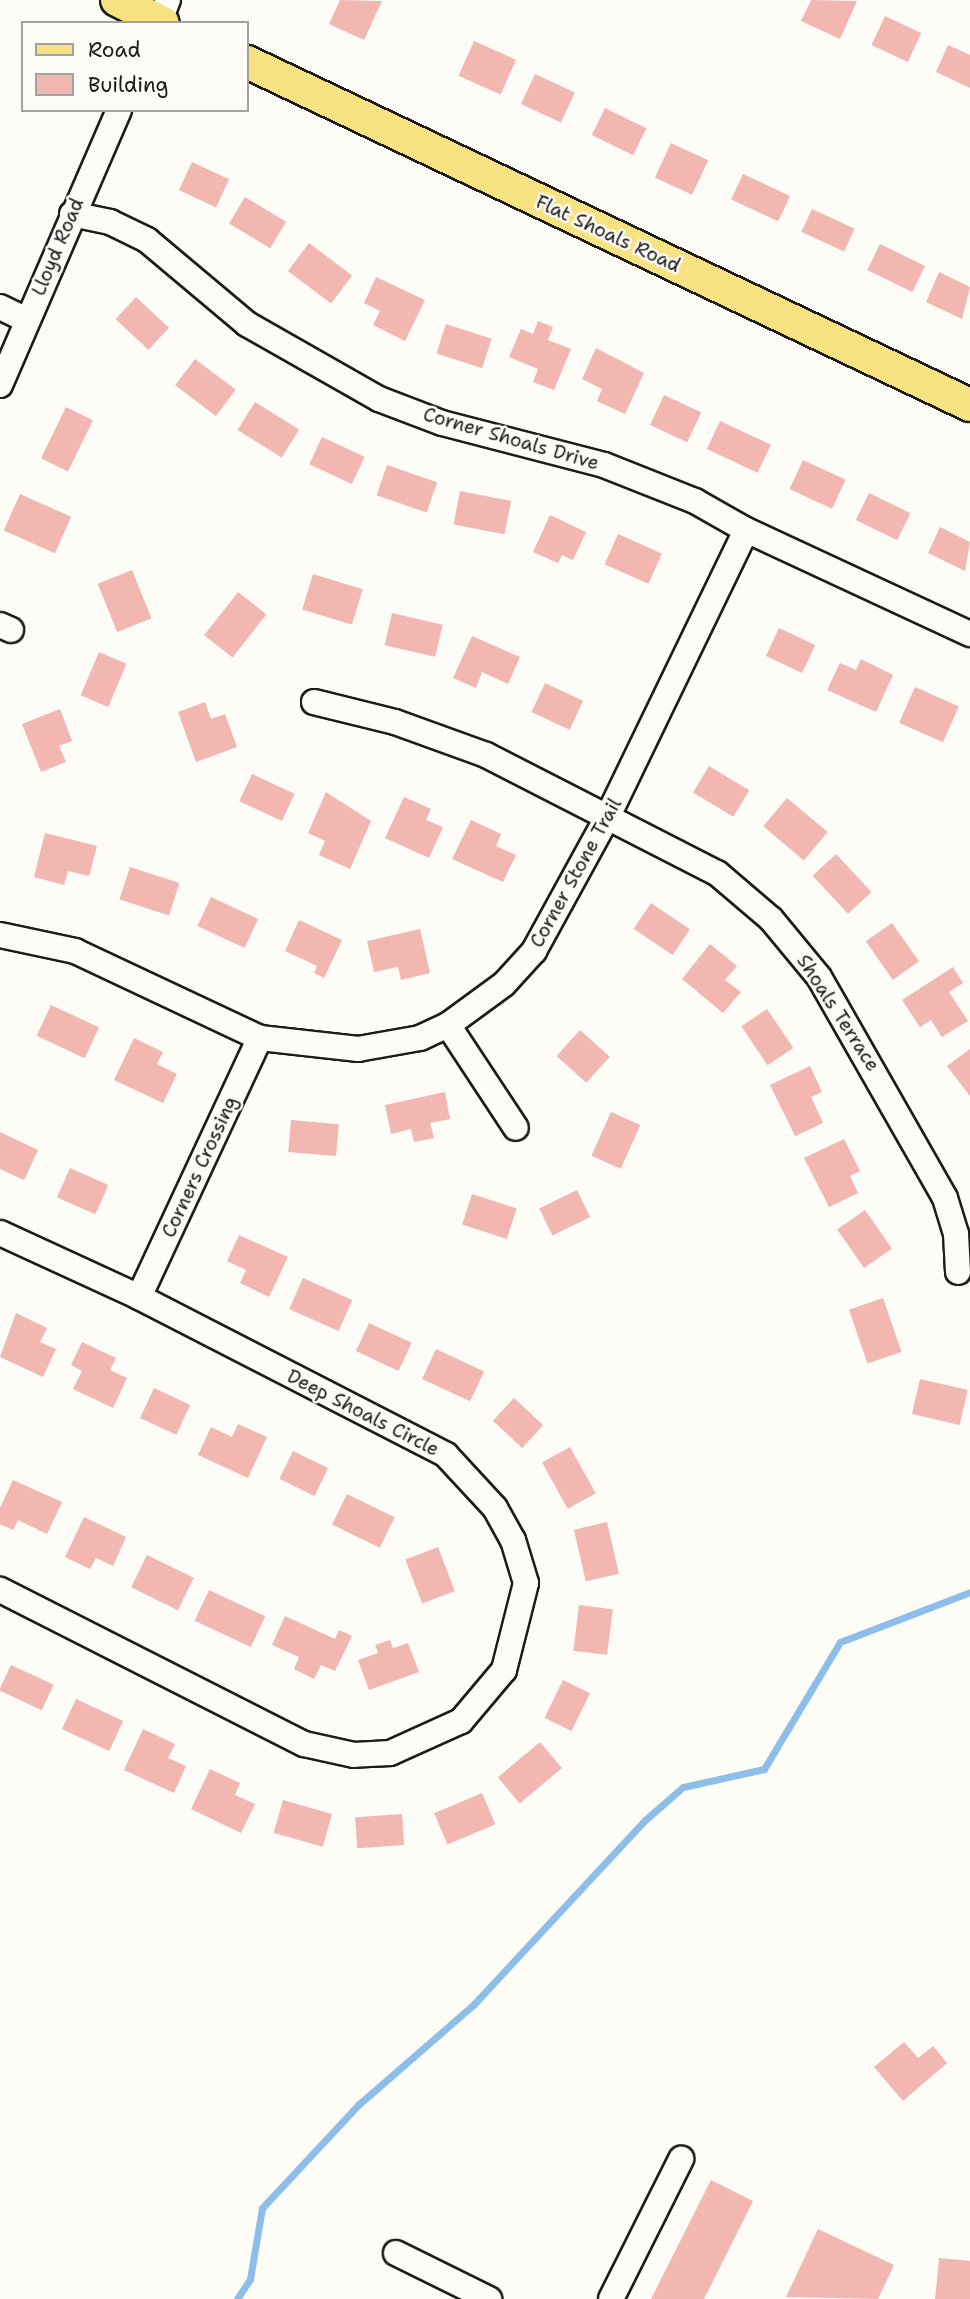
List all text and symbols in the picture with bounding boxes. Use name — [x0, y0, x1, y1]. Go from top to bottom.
legend — [21, 21, 248, 112]
text: Road — [88, 36, 141, 64]
text: Building — [88, 71, 168, 99]
street label: Flat Shoals Road — [532, 191, 684, 277]
street label: Lloyd Road — [27, 195, 89, 299]
street label: Corner Shoals Drive — [421, 403, 601, 475]
street label: Corner Stone Trail — [526, 794, 626, 952]
street label: Shoals Terrace — [792, 950, 884, 1076]
street label: Corners Crossing — [157, 1093, 243, 1241]
street label: Deep Shoals Circle — [283, 1365, 443, 1461]

